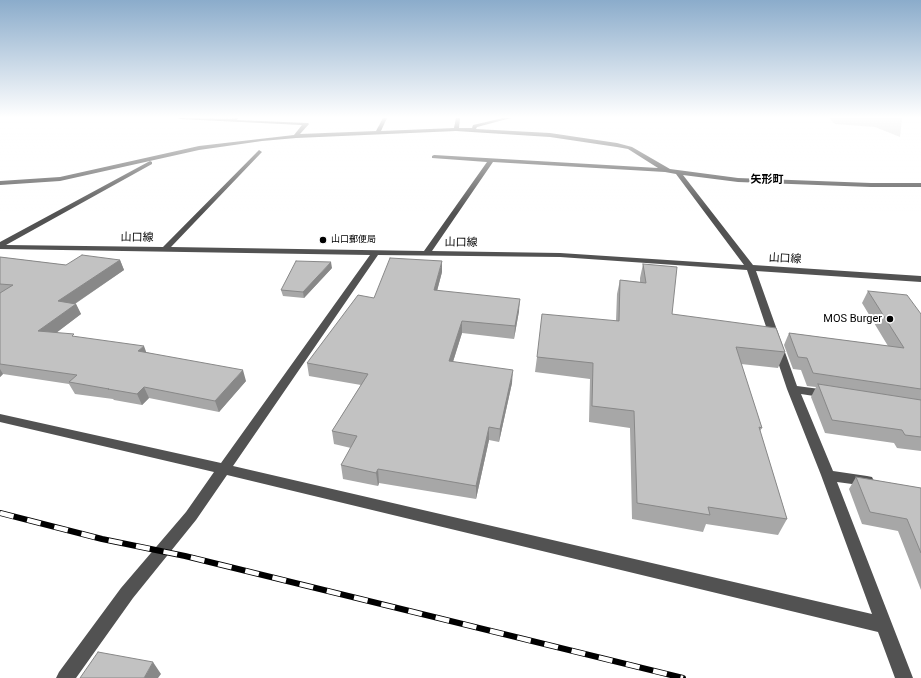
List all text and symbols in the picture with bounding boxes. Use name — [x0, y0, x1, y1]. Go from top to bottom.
district label: 矢形町 — [751, 173, 783, 187]
street label: 山口線 — [120, 231, 154, 245]
marker: 山口郵便局 — [318, 235, 328, 245]
place label: 山口郵便局 — [331, 235, 376, 245]
street label: 山口線 — [444, 236, 478, 250]
street label: 山口線 — [768, 252, 802, 266]
place label: MOS Burger — [823, 312, 882, 326]
marker: MOS Burger — [885, 314, 895, 324]

